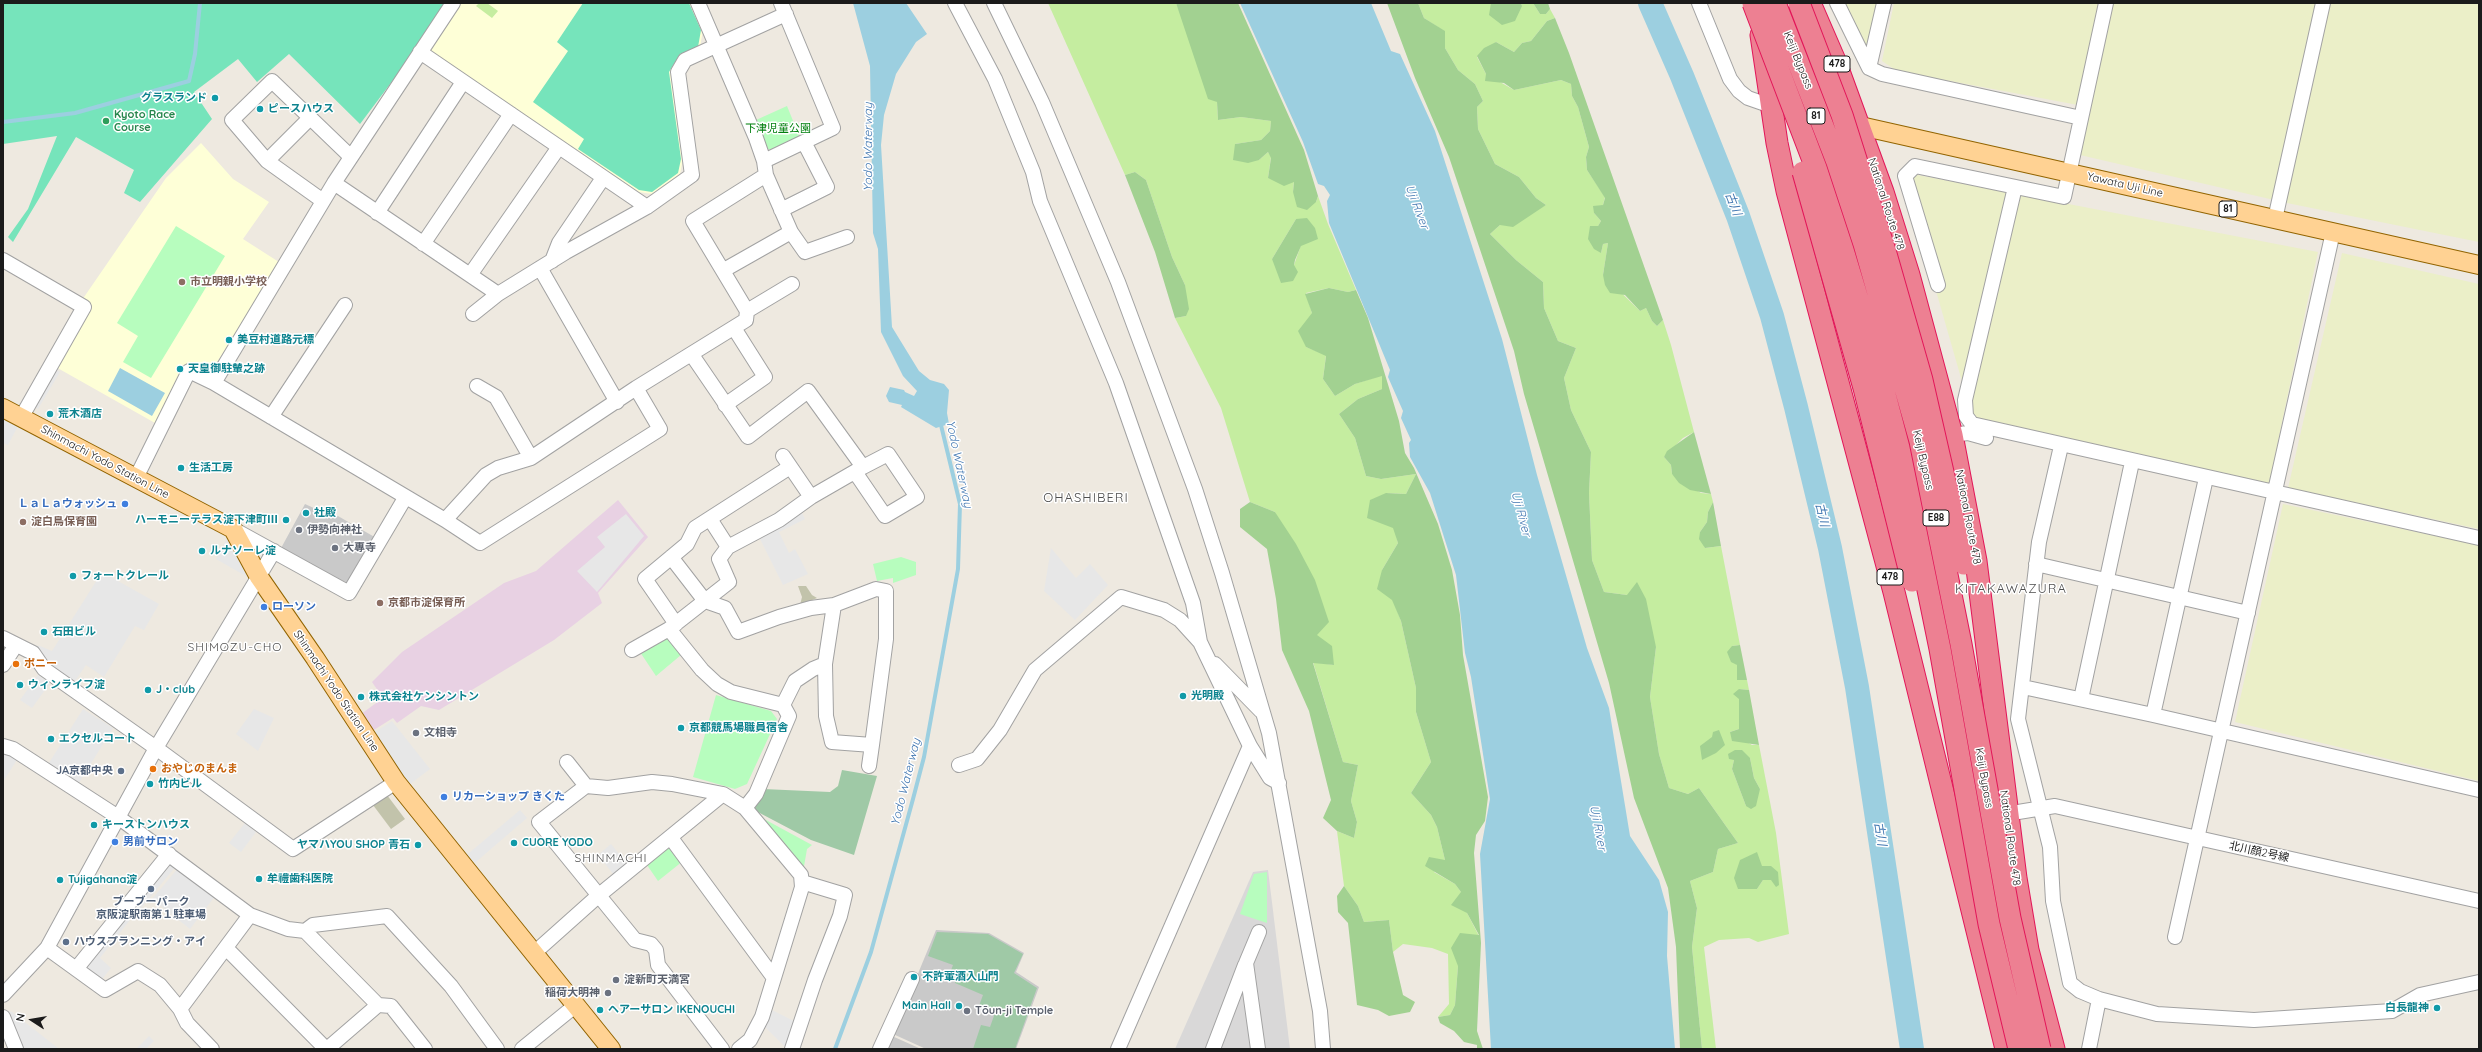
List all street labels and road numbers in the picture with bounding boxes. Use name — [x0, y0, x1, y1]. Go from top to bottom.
street label: Keiji Bypass — [1780, 29, 1816, 91]
road number: 478 — [1824, 56, 1850, 72]
road number: 81 — [1807, 108, 1825, 124]
street label: National Route 478 — [1865, 156, 1907, 252]
street label: Yawata Uji Line — [2086, 170, 2164, 200]
road number: 81 — [2219, 201, 2237, 217]
street label: Shinmachi Yodo Station Line — [39, 423, 171, 501]
street label: Keiji Bypass — [1910, 429, 1936, 491]
street label: National Route 478 — [1952, 469, 1984, 565]
road number: E88 — [1923, 510, 1949, 526]
road number: 478 — [1877, 569, 1903, 585]
street label: Shinmachi Yodo Station Line — [290, 628, 382, 754]
street label: Keiji Bypass — [1972, 747, 1996, 809]
street label: National Route 478 — [1997, 789, 2023, 887]
street label: 北川顔2号線 — [2228, 839, 2290, 865]

